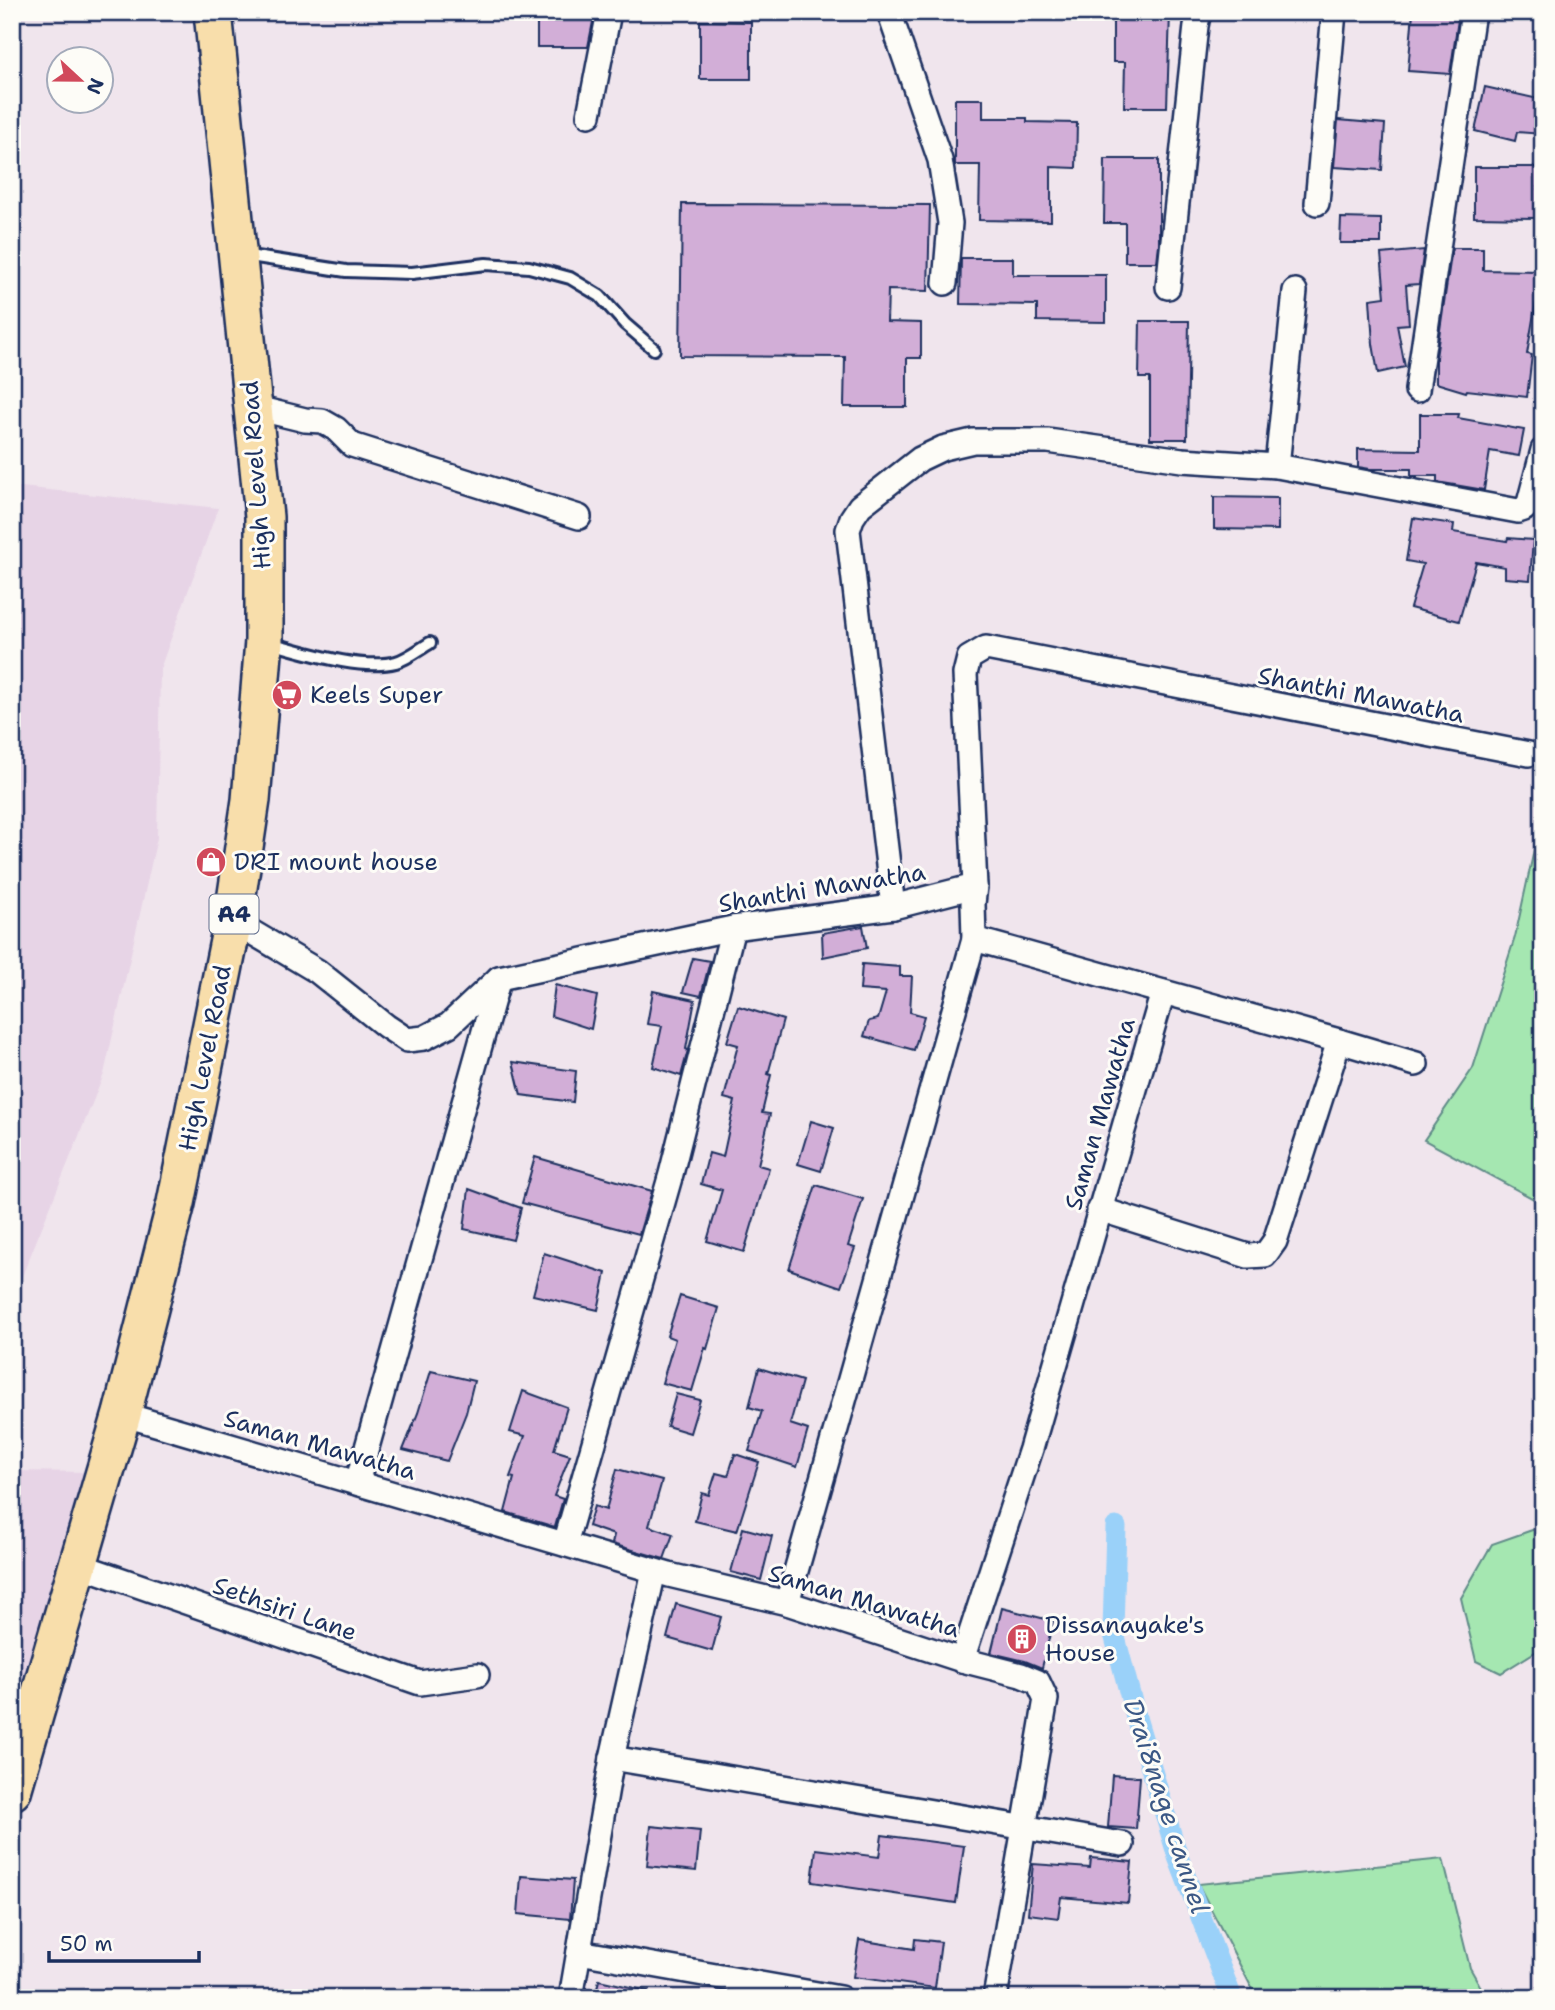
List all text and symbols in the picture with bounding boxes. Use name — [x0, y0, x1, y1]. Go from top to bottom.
north arrow — [46, 46, 116, 116]
text: N — [81, 75, 110, 98]
street label: High Level Road — [233, 380, 279, 570]
street label: Shanthi Mawatha — [1255, 659, 1467, 731]
supermarket icon: Keels Super — [270, 678, 304, 712]
place label: Keels Super — [310, 679, 443, 711]
shop icon: DRI mount house — [194, 845, 228, 879]
place label: DRI mount house — [234, 846, 438, 878]
street label: Shanthi Mawatha — [716, 856, 928, 920]
road number: A4 — [210, 894, 258, 934]
street label: High Level Road — [171, 962, 239, 1154]
street label: Saman Mawatha — [1057, 1014, 1143, 1214]
street label: Saman Mawatha — [220, 1402, 420, 1488]
street label: Saman Mawatha — [764, 1557, 964, 1645]
street label: Sethsiri Lane — [209, 1569, 361, 1649]
place label: Dissanayake's House — [1045, 1609, 1205, 1669]
building icon: Dissanayake's House — [1005, 1622, 1039, 1656]
water label: Drai8nage cannel — [1116, 1694, 1218, 1918]
scale bar — [49, 1919, 200, 1963]
text: 50 m — [60, 1930, 113, 1958]

